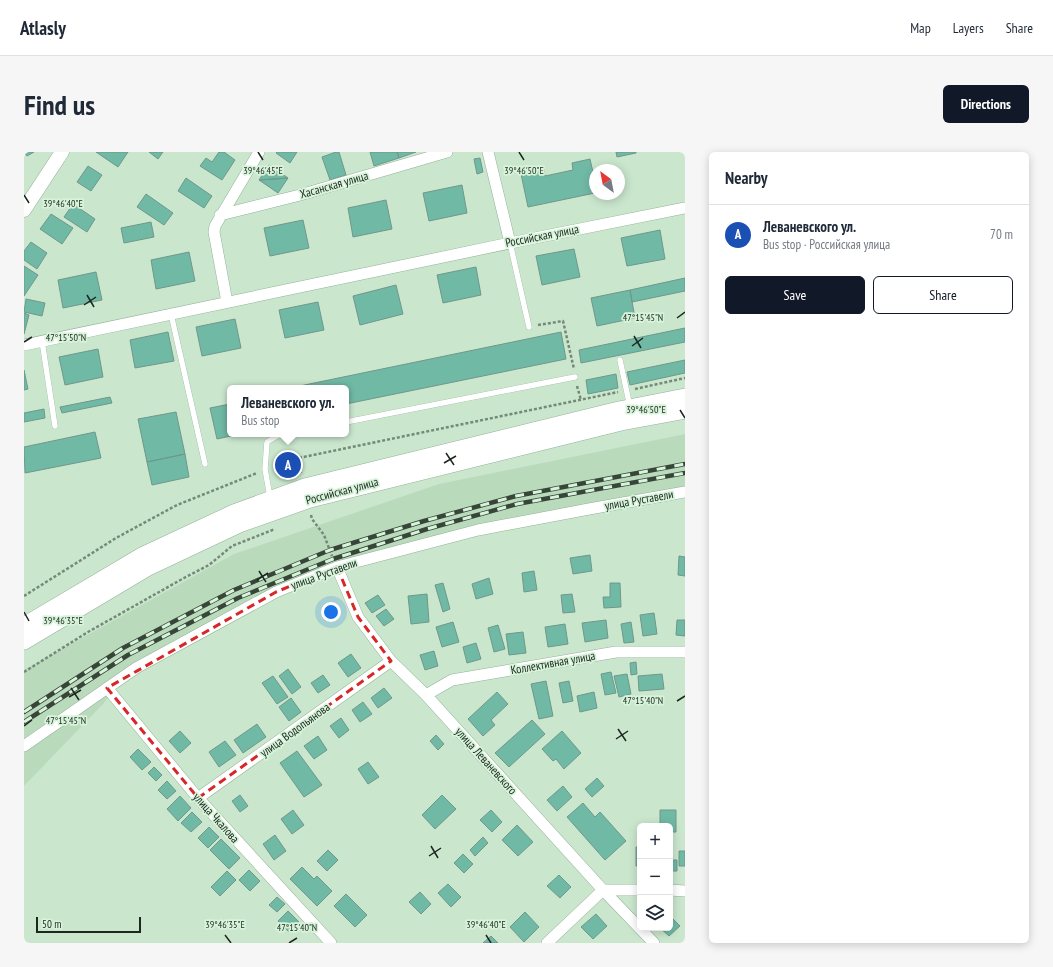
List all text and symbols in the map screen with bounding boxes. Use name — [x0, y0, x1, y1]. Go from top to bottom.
text: Atlasly — [20, 16, 66, 40]
text: Map — [910, 19, 931, 37]
text: Layers — [953, 19, 984, 37]
text: Share — [1006, 19, 1033, 37]
button: Directions — [943, 85, 1029, 123]
text: Find us — [24, 86, 95, 123]
text: 39°46'45"E — [243, 164, 283, 177]
text: 39°46'50"E — [504, 164, 544, 177]
north arrow — [589, 164, 625, 200]
text: Nearby — [725, 167, 768, 189]
street label: Хасанская улица — [298, 168, 370, 201]
text: 39°46'40"E — [43, 197, 83, 210]
text: Леваневского ул. — [763, 217, 856, 236]
street label: Российская улица — [504, 221, 580, 250]
text: A — [735, 226, 741, 243]
text: 70 m — [990, 226, 1013, 243]
text: Bus stop · Российская улица — [763, 236, 890, 253]
button: Save — [725, 276, 865, 314]
button: Share — [873, 276, 1013, 314]
text: 47°15'45"N — [623, 311, 663, 324]
text: 47°15'50"N — [46, 331, 86, 344]
popup — [227, 385, 349, 437]
text: Леваневского ул. — [241, 393, 335, 412]
text: 39°46'50"E — [626, 403, 666, 416]
text: Bus stop — [241, 412, 279, 429]
pin: A — [275, 450, 301, 480]
street label: Российская улица — [304, 474, 380, 507]
street label: улица Руставели — [603, 486, 674, 513]
street label: улица Руставели — [289, 555, 359, 592]
your location — [321, 602, 341, 622]
text: 39°46'35"E — [43, 614, 83, 627]
street label: Коллективная улица — [509, 648, 597, 677]
text: 47°15'40"N — [623, 694, 663, 707]
street label: улица Водопьянова — [257, 699, 333, 760]
text: 47°15'45"N — [46, 714, 86, 727]
street label: улица Леваневского — [452, 724, 521, 797]
street label: улица Чкалова — [190, 790, 243, 846]
map controls — [637, 823, 673, 931]
button: + — [637, 823, 673, 859]
button: − — [637, 859, 673, 895]
button: layers — [637, 895, 673, 931]
scale bar — [36, 915, 141, 934]
text: 50 m — [42, 917, 61, 931]
text: 39°46'35"E — [205, 918, 245, 931]
text: 39°46'40"E — [466, 918, 506, 931]
text: 47°15'40"N — [277, 921, 317, 934]

